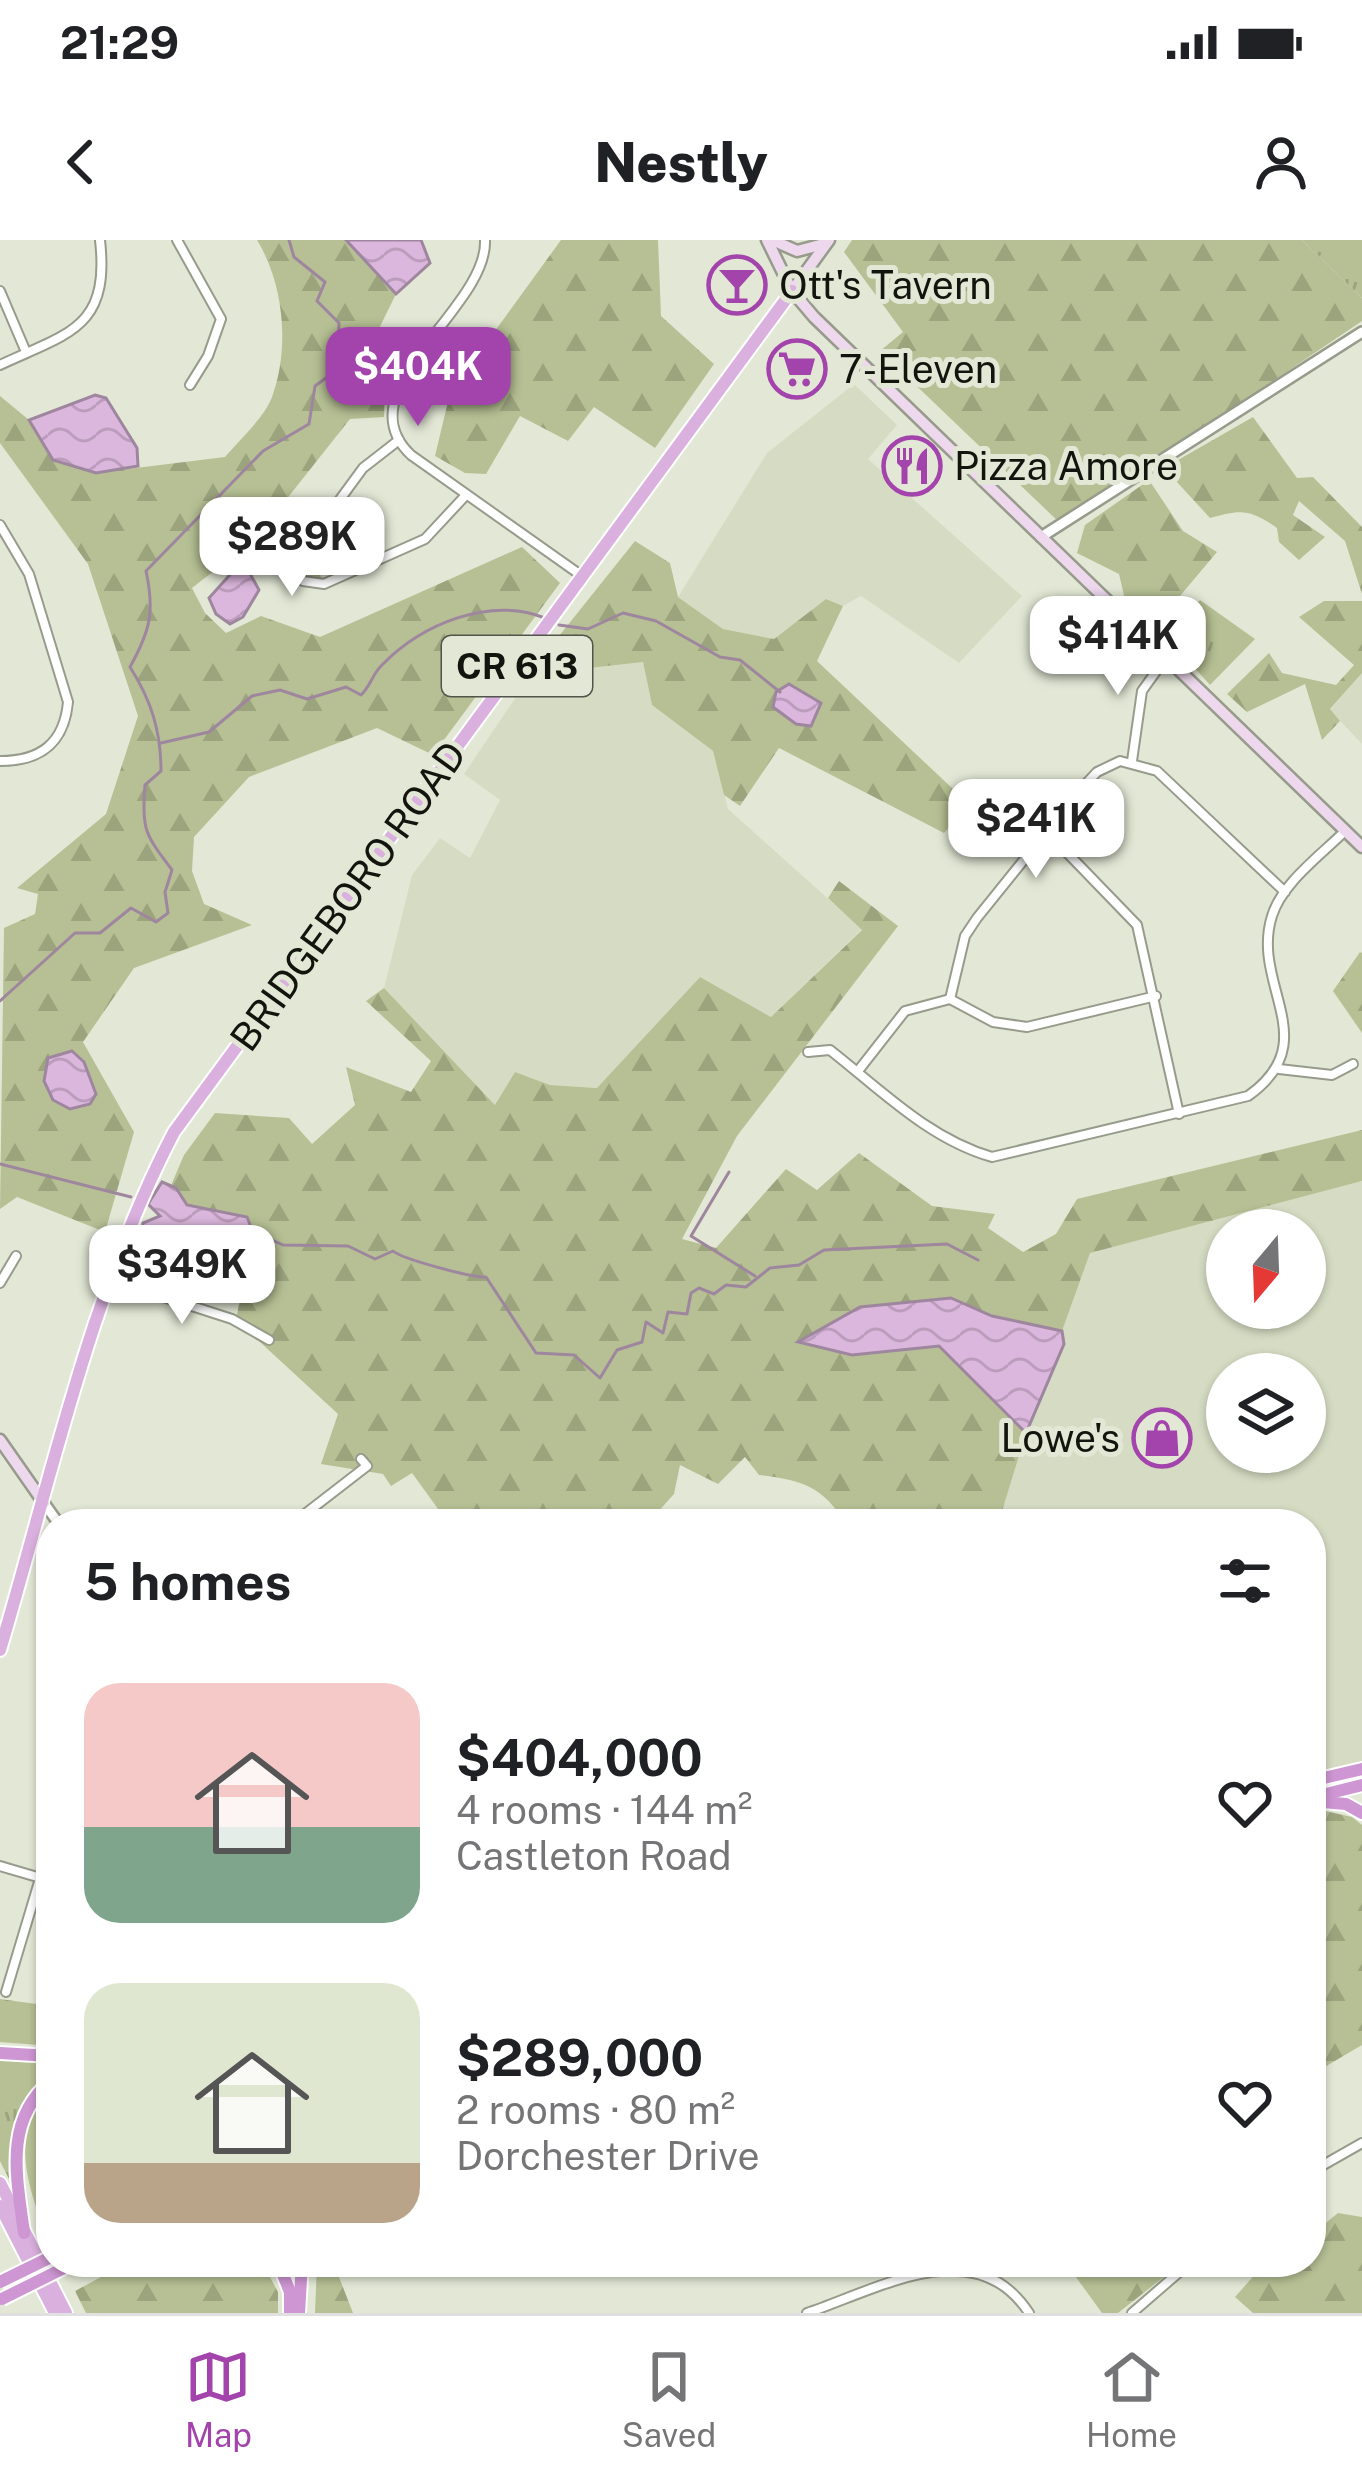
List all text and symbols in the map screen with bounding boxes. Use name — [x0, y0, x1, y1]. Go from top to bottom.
text: 21:29 — [60, 16, 179, 69]
icon: back — [48, 129, 114, 195]
icon: person — [1248, 129, 1314, 195]
text: Nestly — [594, 131, 768, 194]
bar icon: Ott's Tavern — [706, 254, 768, 316]
place label: Ott's Tavern — [779, 262, 992, 308]
pin: $404K — [334, 327, 502, 429]
supermarket icon: 7-Eleven — [766, 338, 828, 400]
text: $404K — [353, 343, 483, 389]
place label: 7-Eleven — [839, 346, 997, 392]
restaurant icon: Pizza Amore — [881, 435, 943, 497]
place label: Pizza Amore — [954, 443, 1178, 489]
pin: $289K — [208, 497, 376, 599]
text: $289K — [226, 513, 358, 559]
pin: $414K — [1034, 596, 1202, 698]
text: $414K — [1057, 612, 1179, 658]
road number: CR 613 — [442, 636, 592, 696]
street label: BRIDGEBORO ROAD — [220, 733, 476, 1059]
pin: $241K — [952, 779, 1120, 881]
text: $241K — [975, 795, 1097, 841]
north arrow — [1206, 1209, 1326, 1329]
map controls — [1206, 1209, 1326, 1473]
pin: $349K — [98, 1225, 266, 1327]
text: $349K — [116, 1241, 248, 1287]
button: layers — [1206, 1353, 1326, 1473]
shop icon: Lowe's — [1131, 1407, 1193, 1469]
place label: Lowe's — [1001, 1415, 1120, 1461]
icon: filters — [1212, 1548, 1278, 1614]
text: 5 homes — [84, 1552, 291, 1611]
text: $404,000 — [456, 1728, 703, 1787]
icon: home — [180, 1731, 324, 1875]
icon: heart — [1212, 1770, 1278, 1836]
text: 4 rooms · 144 m² — [456, 1787, 752, 1833]
text: Castleton Road — [456, 1833, 732, 1879]
text: $289,000 — [456, 2028, 703, 2087]
icon: home — [180, 2031, 324, 2175]
icon: heart — [1212, 2070, 1278, 2136]
text: 2 rooms · 80 m² — [456, 2087, 735, 2133]
text: Dorchester Drive — [456, 2133, 760, 2179]
tab: Map — [185, 2344, 252, 2454]
tab: Saved — [622, 2344, 716, 2454]
tab: Home — [1086, 2344, 1177, 2454]

